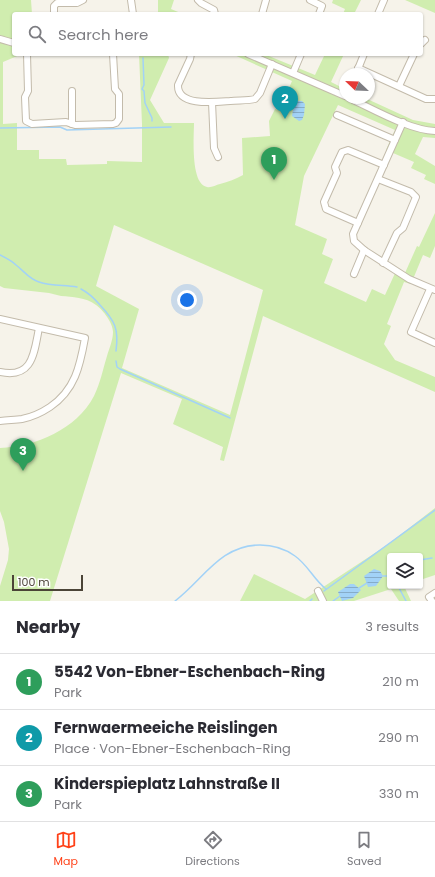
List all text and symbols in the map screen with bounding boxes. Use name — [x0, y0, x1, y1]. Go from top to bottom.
search box — [12, 12, 423, 56]
icon: search — [26, 23, 48, 45]
text: Search here — [58, 24, 148, 45]
north arrow — [339, 68, 375, 104]
pin: 2 — [272, 86, 298, 119]
pin: 1 — [261, 147, 287, 180]
your location — [177, 290, 197, 310]
pin: 3 — [10, 438, 36, 471]
map controls — [387, 553, 423, 589]
button: layers — [387, 553, 423, 589]
scale bar — [12, 573, 83, 592]
text: 100 m — [18, 574, 50, 590]
text: Nearby — [16, 615, 80, 639]
text: 3 results — [365, 617, 419, 636]
text: 5542 Von-Ebner-Eschenbach-Ring — [54, 661, 325, 682]
text: 1 — [27, 672, 31, 691]
text: 210 m — [382, 672, 419, 691]
text: Park — [54, 683, 82, 702]
text: Fernwaermeeiche Reislingen — [54, 717, 278, 738]
text: 2 — [25, 728, 33, 747]
text: 290 m — [378, 728, 419, 747]
text: Place · Von-Ebner-Eschenbach-Ring — [54, 739, 291, 758]
text: Kinderspieplatz Lahnstraße II — [54, 773, 280, 794]
text: 3 — [25, 784, 33, 803]
text: 330 m — [379, 784, 419, 803]
text: Park — [54, 795, 82, 814]
tab: Map — [54, 829, 78, 870]
tab: Directions — [185, 829, 240, 870]
tab: Saved — [347, 829, 381, 870]

